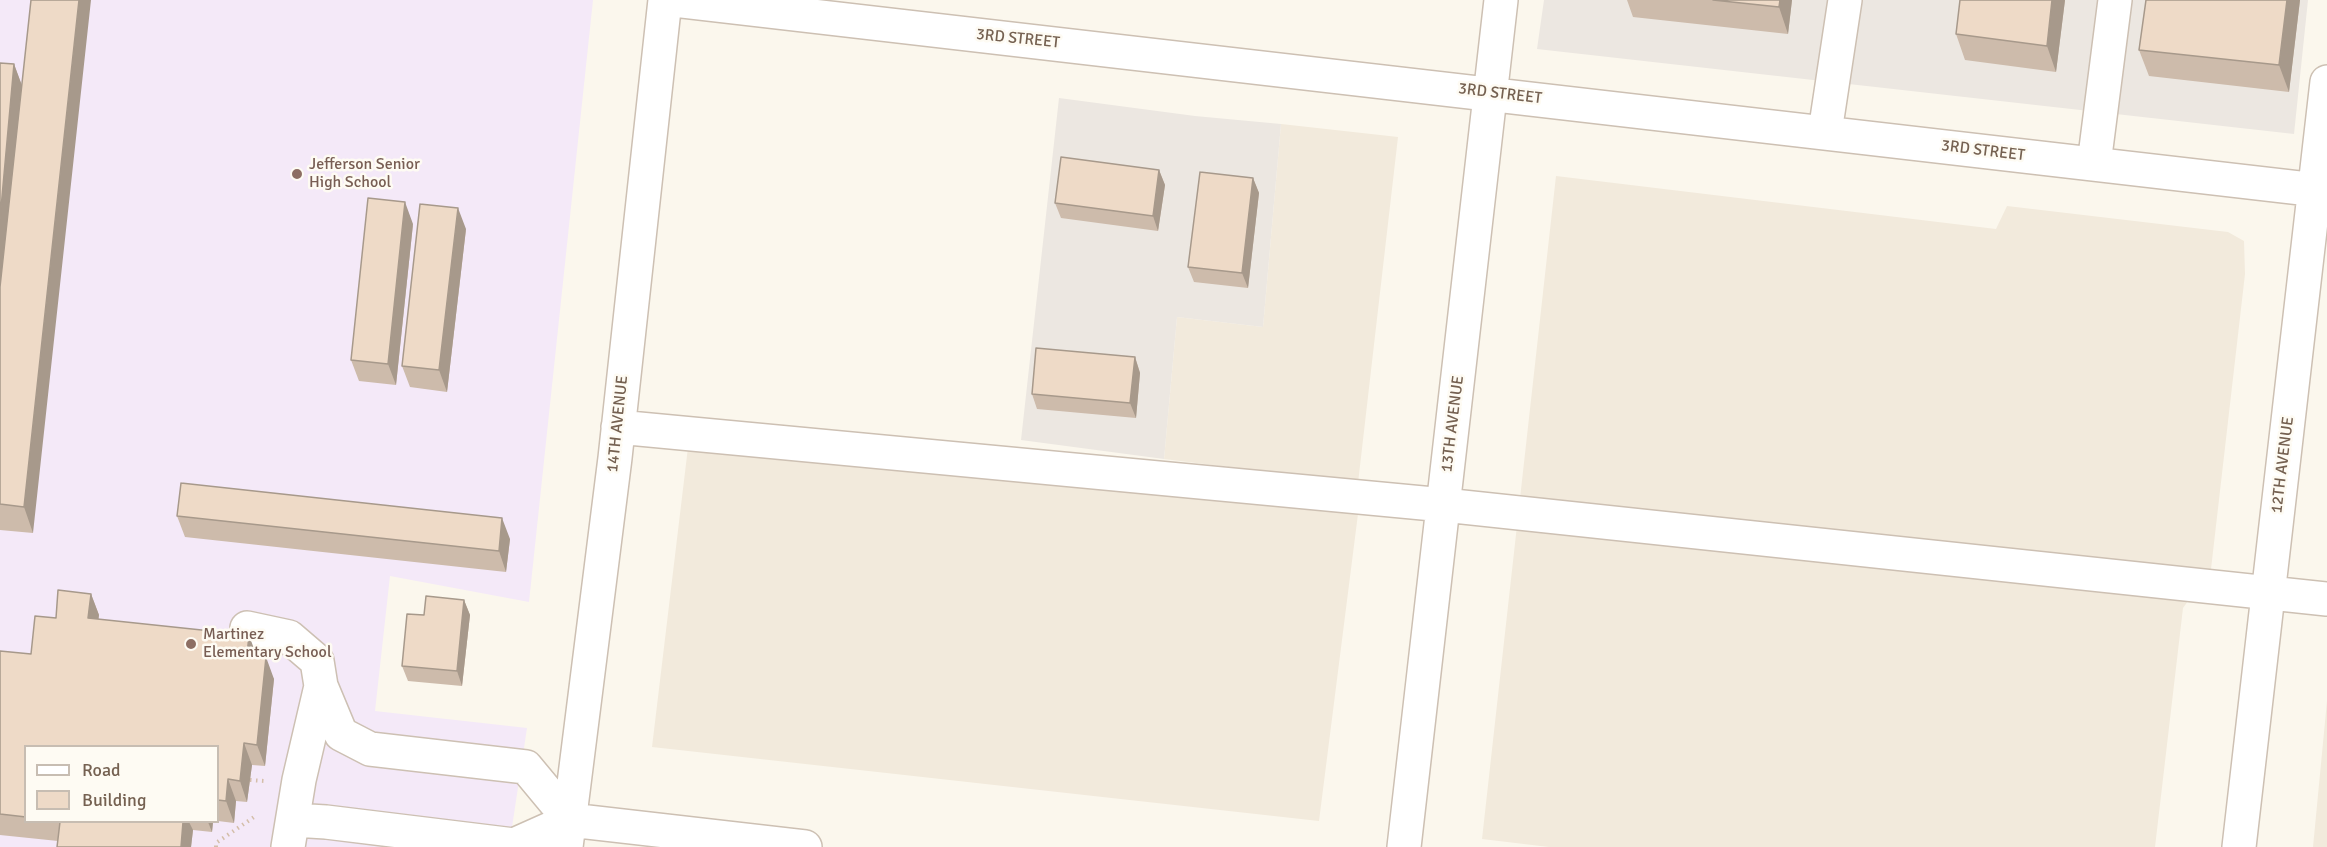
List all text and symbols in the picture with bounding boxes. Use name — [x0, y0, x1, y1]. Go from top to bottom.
street label: 3RD STREET — [975, 25, 1061, 53]
street label: 3RD STREET — [1457, 79, 1543, 109]
street label: 3RD STREET — [1940, 136, 2026, 166]
place label: Jefferson Senior High School — [309, 155, 420, 193]
marker: Jefferson Senior High School — [290, 167, 304, 181]
street label: 14TH AVENUE — [603, 375, 633, 473]
street label: 13TH AVENUE — [1438, 375, 1468, 473]
street label: 12TH AVENUE — [2268, 416, 2298, 514]
place label: Martinez Elementary School — [203, 625, 332, 663]
marker: Martinez Elementary School — [184, 637, 198, 651]
legend — [24, 745, 219, 823]
text: Road — [82, 759, 121, 781]
text: Building — [82, 789, 146, 811]

